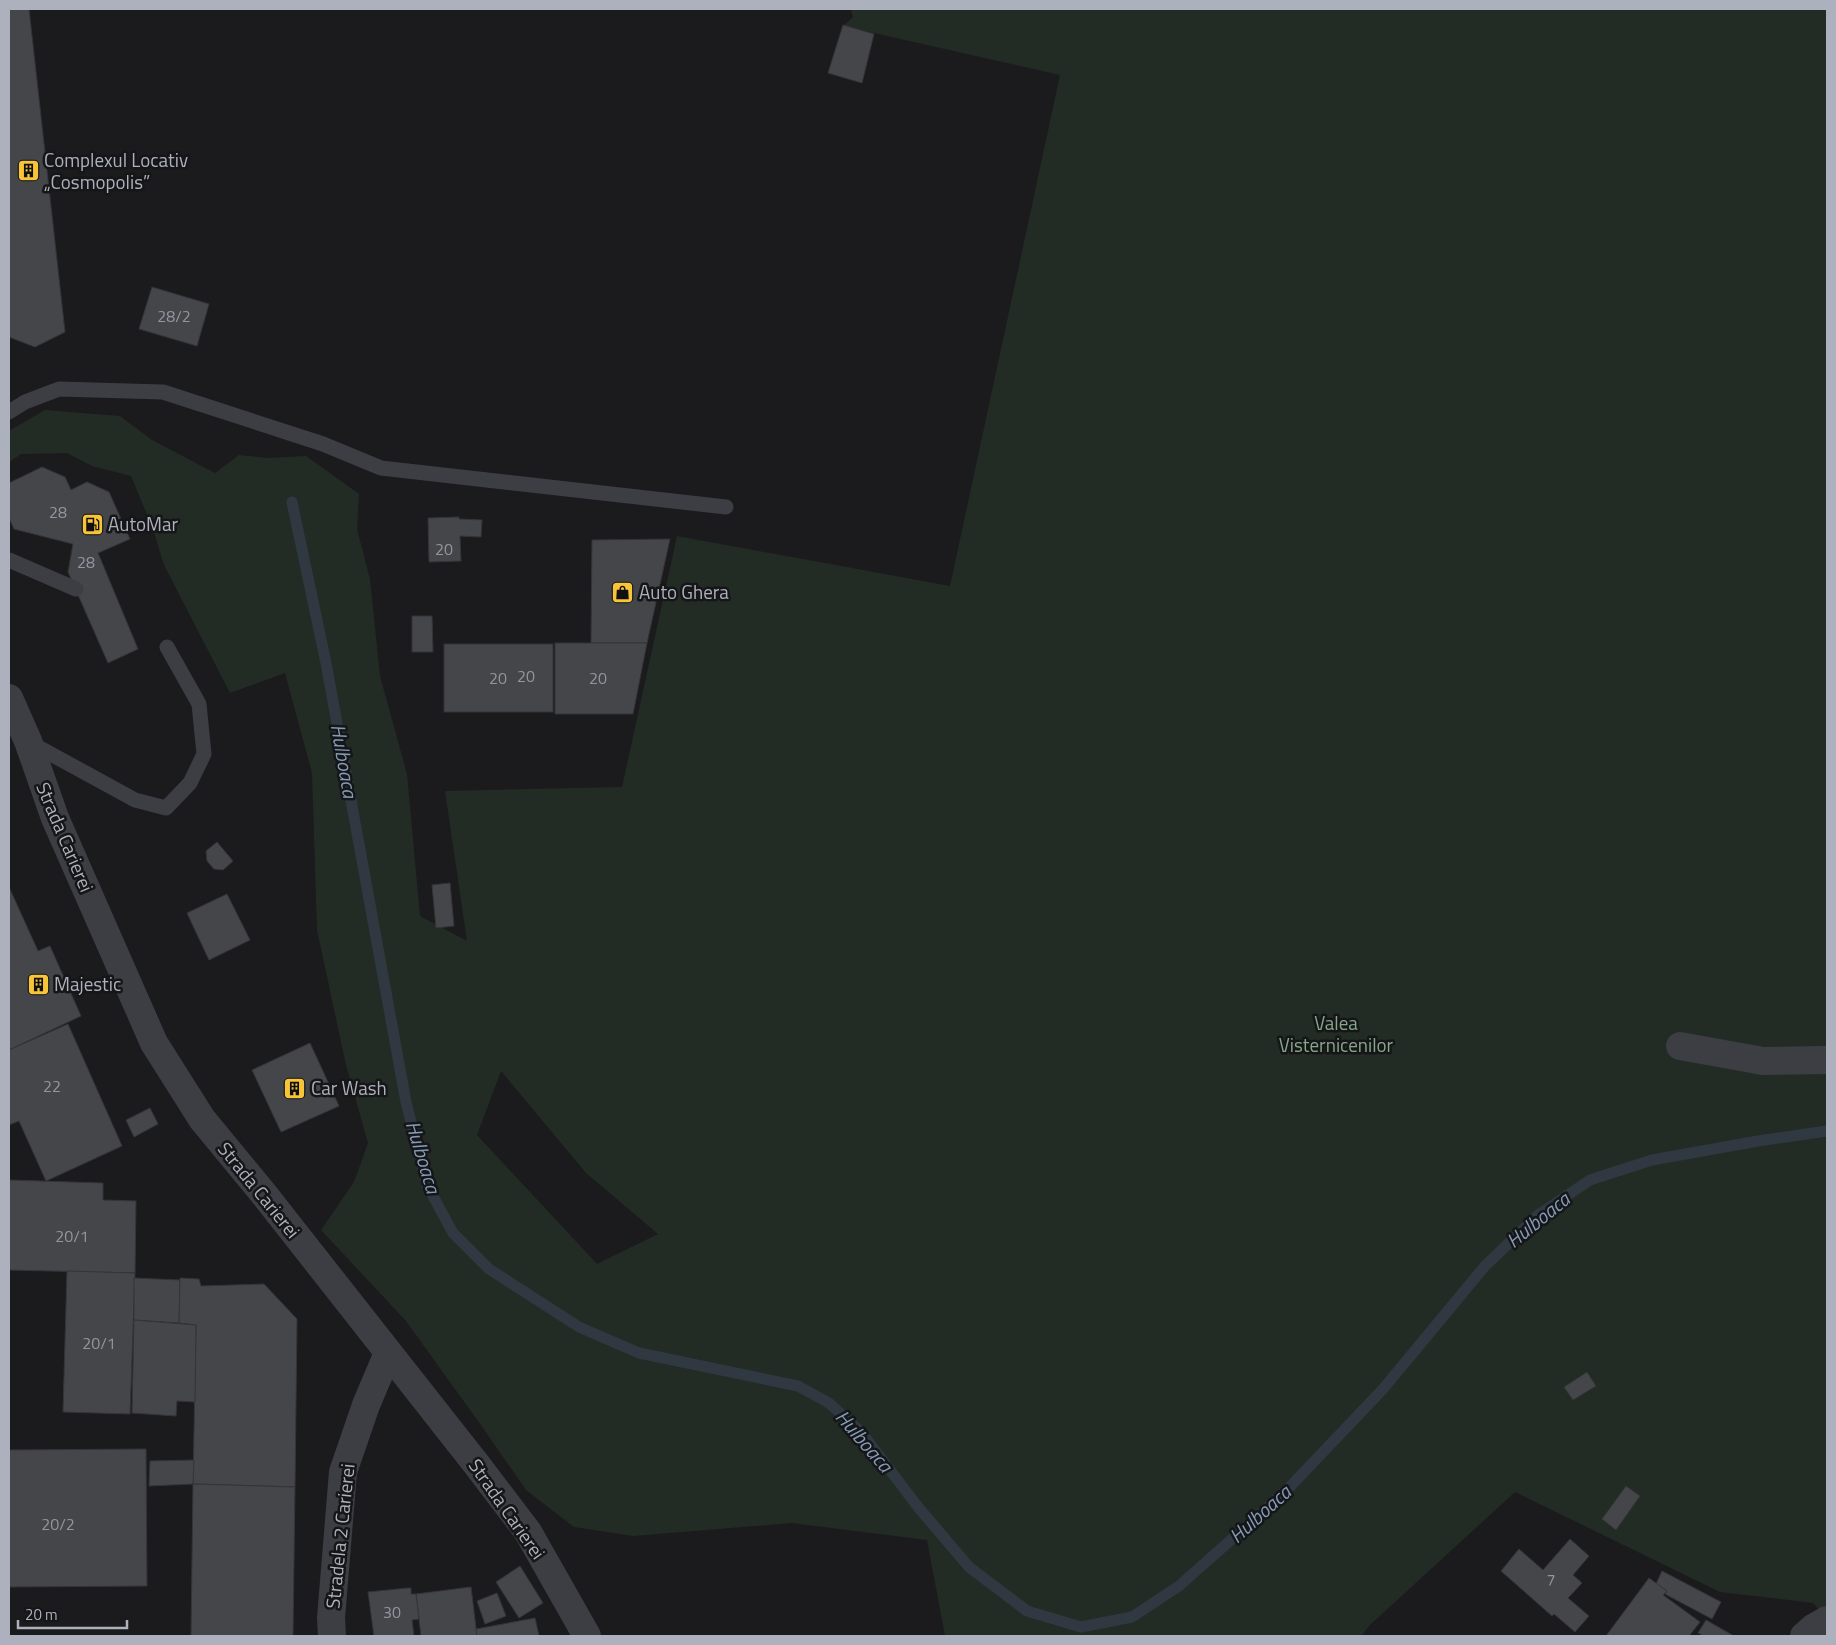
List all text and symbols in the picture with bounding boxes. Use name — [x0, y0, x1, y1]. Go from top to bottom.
place label: Complexul Locativ „Cosmopolis” — [44, 145, 188, 196]
building icon: Complexul Locativ „Cosmopolis” — [16, 159, 40, 183]
house number: 28/2 — [157, 304, 191, 328]
house number: 28 — [49, 500, 67, 524]
place label: AutoMar — [108, 509, 178, 538]
fuel station icon: AutoMar — [80, 512, 104, 536]
house number: 20 — [435, 537, 453, 561]
house number: 28 — [77, 550, 95, 574]
place label: Auto Ghera — [639, 577, 729, 606]
shop icon: Auto Ghera — [611, 580, 635, 604]
house number: 20 — [517, 664, 535, 688]
house number: 20 — [489, 666, 507, 690]
house number: 20 — [589, 666, 607, 690]
water label: Hulboaca — [323, 722, 366, 801]
street label: Strada Carierei — [29, 777, 102, 896]
place label: Majestic — [54, 969, 121, 998]
building icon: Majestic — [26, 972, 50, 996]
park label: Valea Visternicenilor — [1279, 1008, 1394, 1059]
place label: Car Wash — [311, 1073, 387, 1102]
house number: 22 — [43, 1074, 61, 1098]
building icon: Car Wash — [283, 1076, 307, 1100]
water label: Hulboaca — [398, 1117, 449, 1198]
street label: Strada Carierei — [211, 1135, 307, 1244]
water label: Hulboaca — [1499, 1183, 1577, 1255]
house number: 20/1 — [55, 1224, 89, 1248]
house number: 20/1 — [82, 1331, 116, 1355]
water label: Hulboaca — [828, 1402, 901, 1480]
street label: Strada Carierei — [462, 1452, 553, 1565]
street label: Stradela 2 Carierei — [317, 1462, 362, 1610]
water label: Hulboaca — [1222, 1476, 1298, 1550]
house number: 20/2 — [41, 1512, 75, 1536]
house number: 7 — [1547, 1567, 1555, 1591]
scale bar — [18, 1598, 126, 1630]
house number: 30 — [383, 1600, 401, 1624]
text: 20 m — [25, 1603, 58, 1626]

